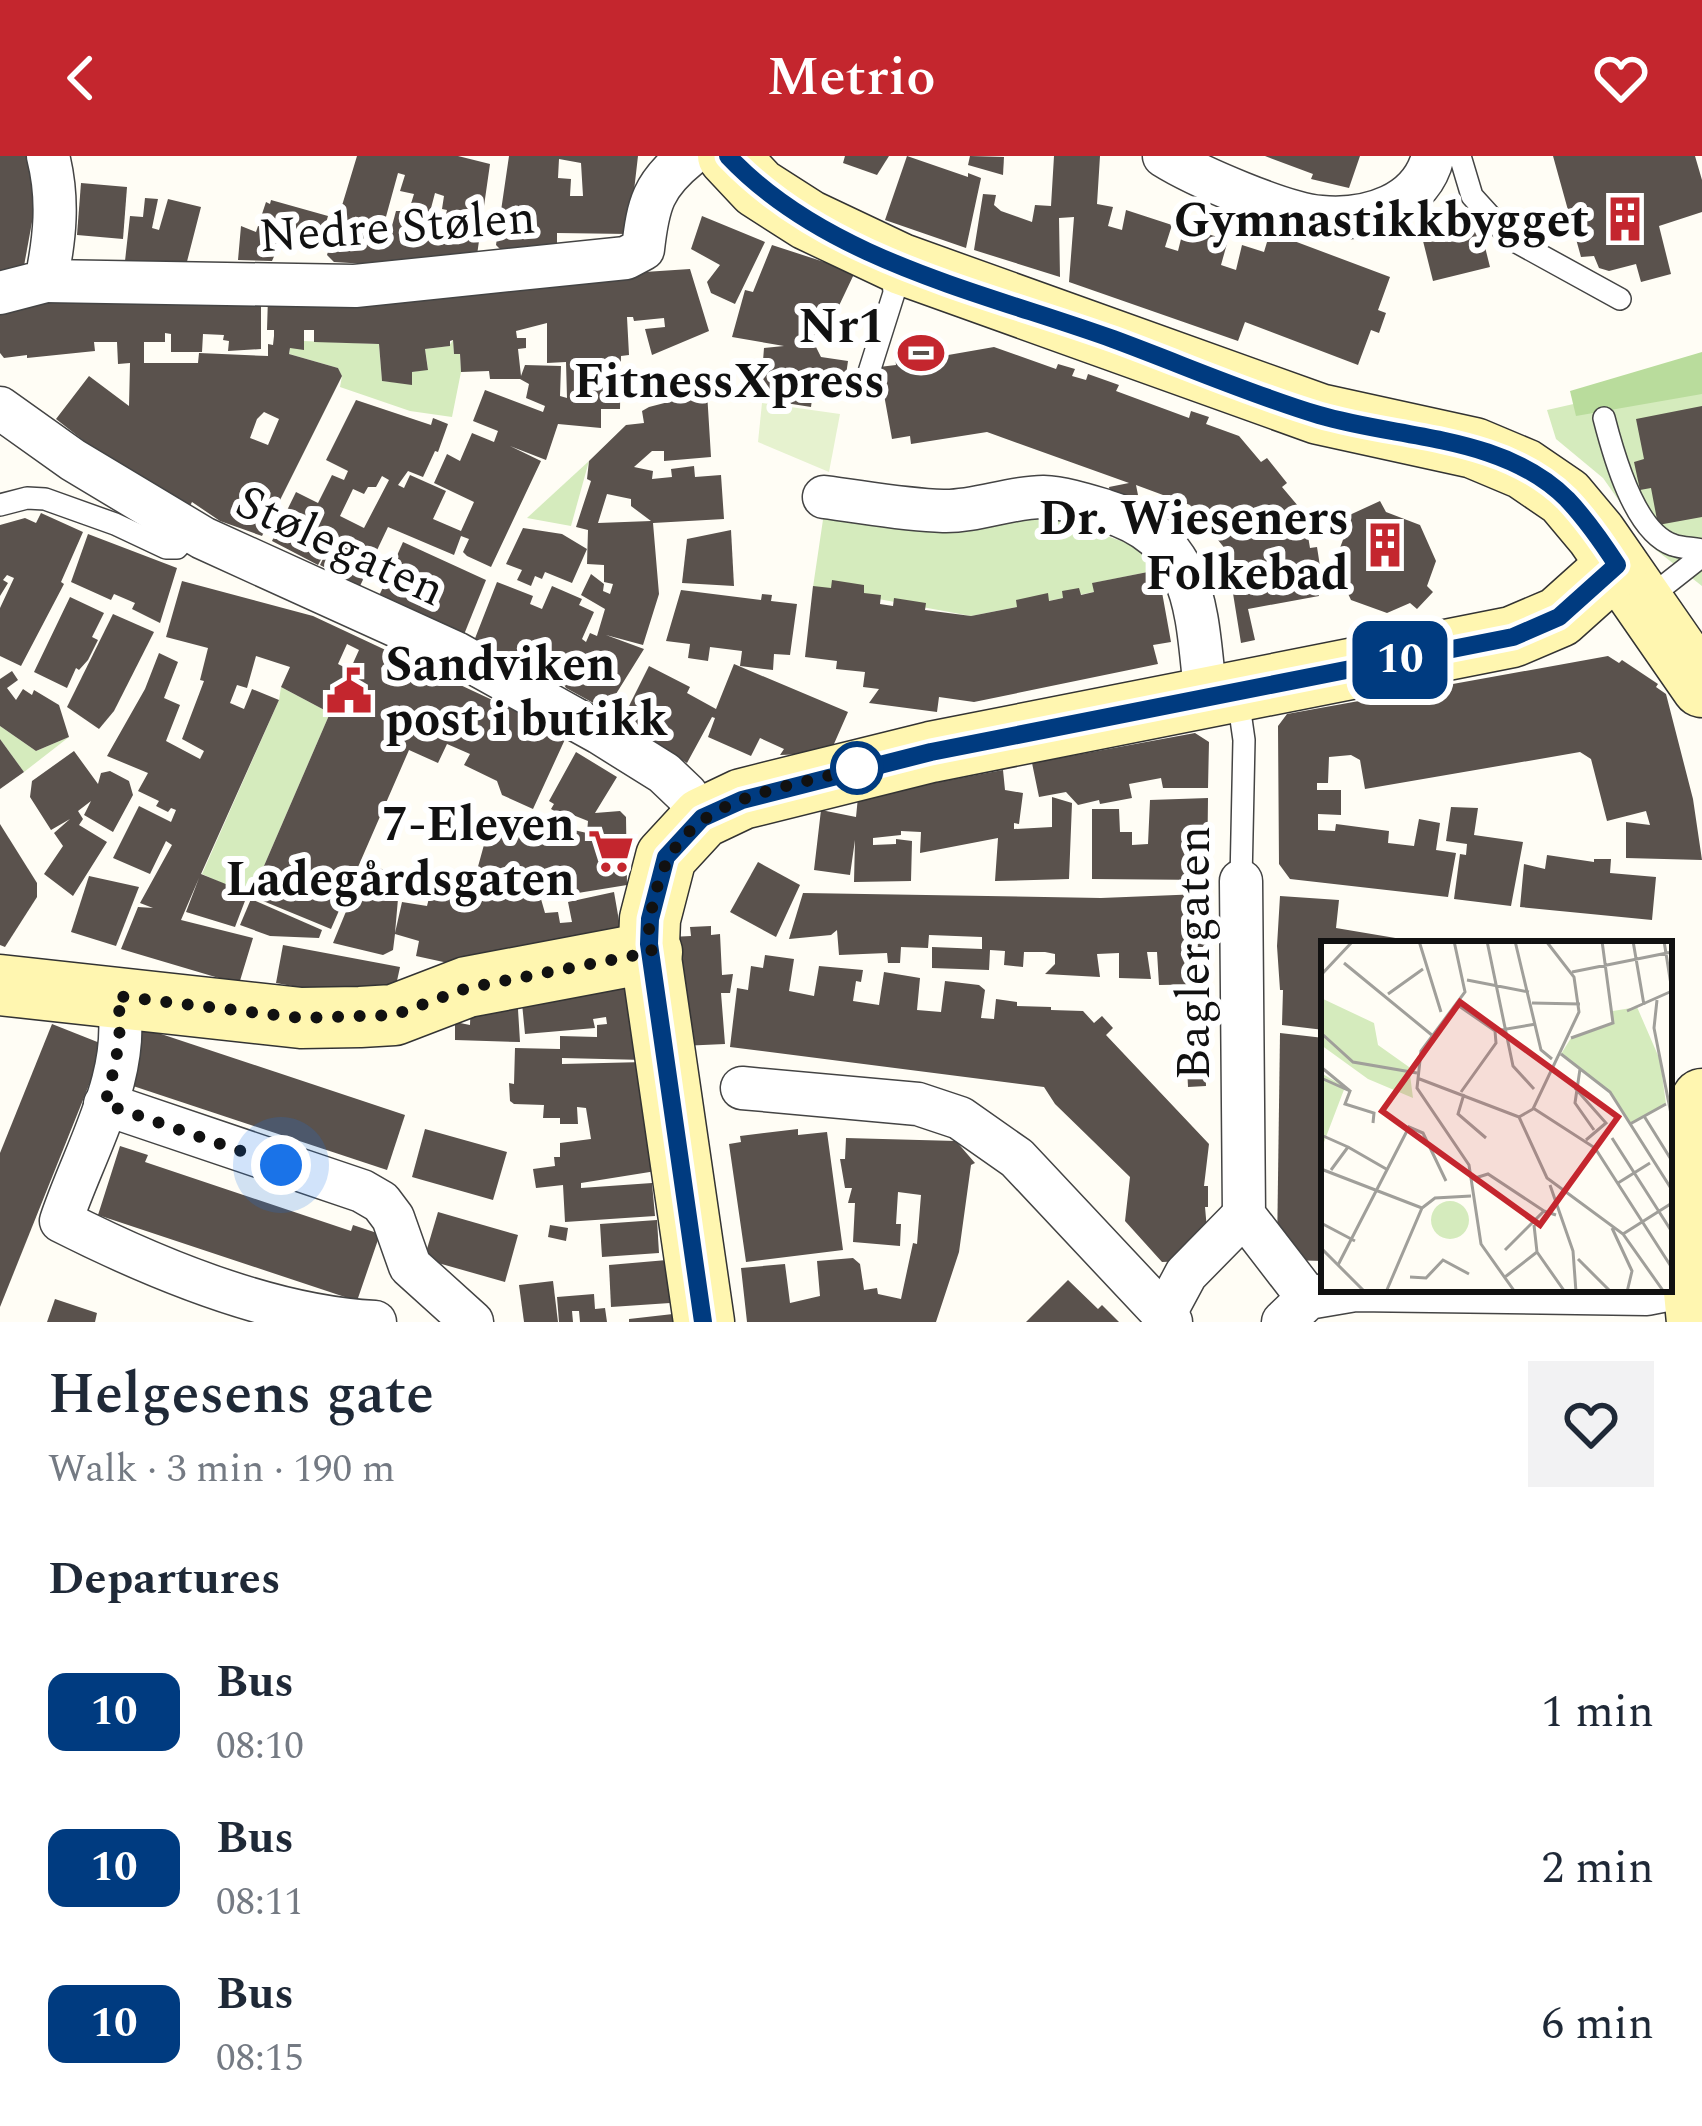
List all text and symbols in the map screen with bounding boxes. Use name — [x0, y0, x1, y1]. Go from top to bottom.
text: Metrio — [766, 37, 936, 119]
icon: back — [48, 45, 114, 111]
icon: heart — [1588, 45, 1654, 111]
street label: Nedre Stølen — [257, 181, 538, 274]
place label: Gymnastikkbygget — [1174, 185, 1589, 258]
building icon: Gymnastikkbygget — [1600, 194, 1650, 244]
place label: Nr1 FitnessXpress — [574, 291, 885, 419]
sports icon: Nr1 FitnessXpress — [896, 328, 946, 378]
street label: Stølegaten — [223, 466, 457, 627]
place label: Dr. Wieseners Folkebad — [1038, 483, 1349, 611]
building icon: Dr. Wieseners Folkebad — [1360, 520, 1410, 570]
line badge: 10 — [1346, 621, 1454, 699]
text: 10 — [1376, 628, 1424, 691]
place label: Sandviken post i butikk — [385, 629, 668, 757]
public building icon: Sandviken post i butikk — [324, 666, 374, 716]
unlabelled marker — [832, 743, 882, 793]
place label: 7-Eleven Ladegårdsgaten — [225, 789, 575, 917]
supermarket icon: 7-Eleven Ladegårdsgaten — [586, 826, 636, 876]
street label: Baglergaten — [1158, 826, 1231, 1080]
inset map — [1321, 941, 1672, 1292]
your location — [251, 1135, 311, 1195]
text: Helgesens gate — [48, 1352, 434, 1438]
button: heart — [1528, 1361, 1654, 1487]
text: Walk · 3 min · 190 m — [48, 1440, 395, 1499]
text: Departures — [48, 1545, 281, 1614]
text: Bus — [216, 1648, 294, 1717]
text: 1 min — [1541, 1678, 1654, 1747]
text: 10 — [90, 1680, 138, 1743]
text: 08:10 — [216, 1717, 304, 1776]
text: Bus — [216, 1804, 294, 1873]
text: 2 min — [1541, 1834, 1654, 1903]
text: 10 — [90, 1836, 138, 1899]
text: 08:11 — [216, 1873, 304, 1932]
text: Bus — [216, 1960, 294, 2029]
text: 6 min — [1541, 1990, 1654, 2059]
text: 10 — [90, 1992, 138, 2055]
text: 08:15 — [216, 2029, 304, 2088]

